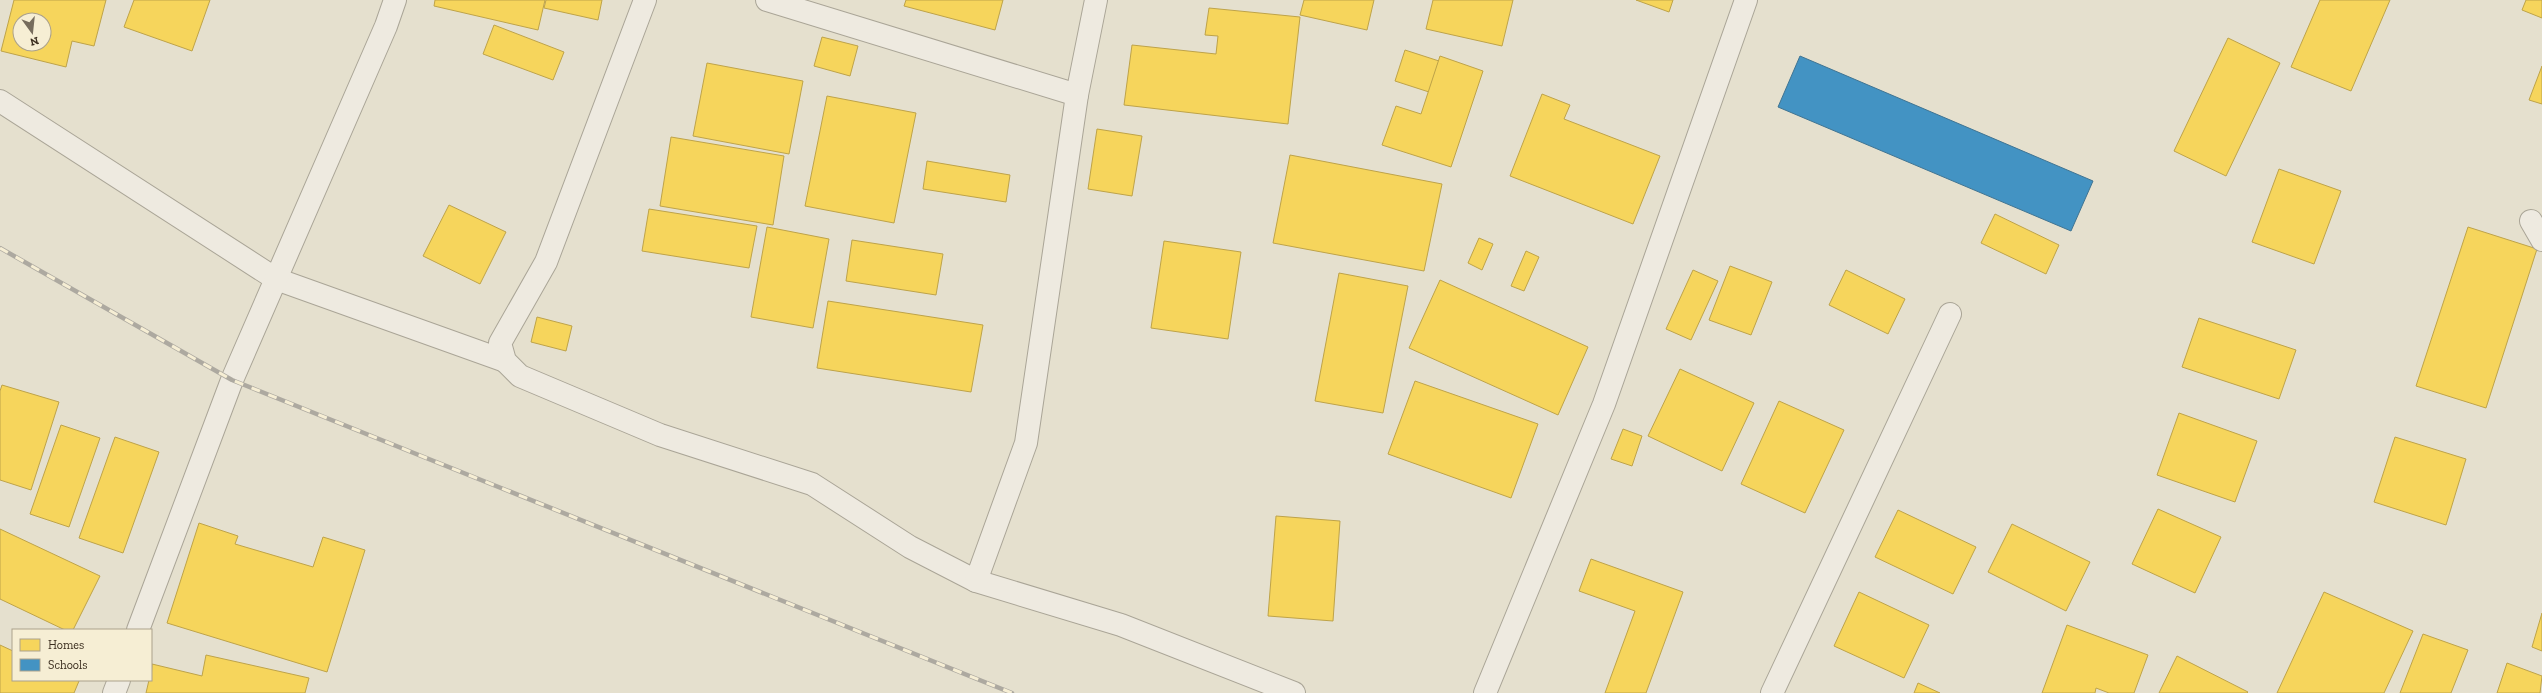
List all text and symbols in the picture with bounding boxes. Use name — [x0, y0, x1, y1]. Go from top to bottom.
north arrow — [12, 12, 52, 52]
text: N — [28, 34, 40, 49]
legend — [12, 629, 152, 681]
text: Homes — [48, 638, 84, 652]
text: Schools — [48, 658, 87, 672]

